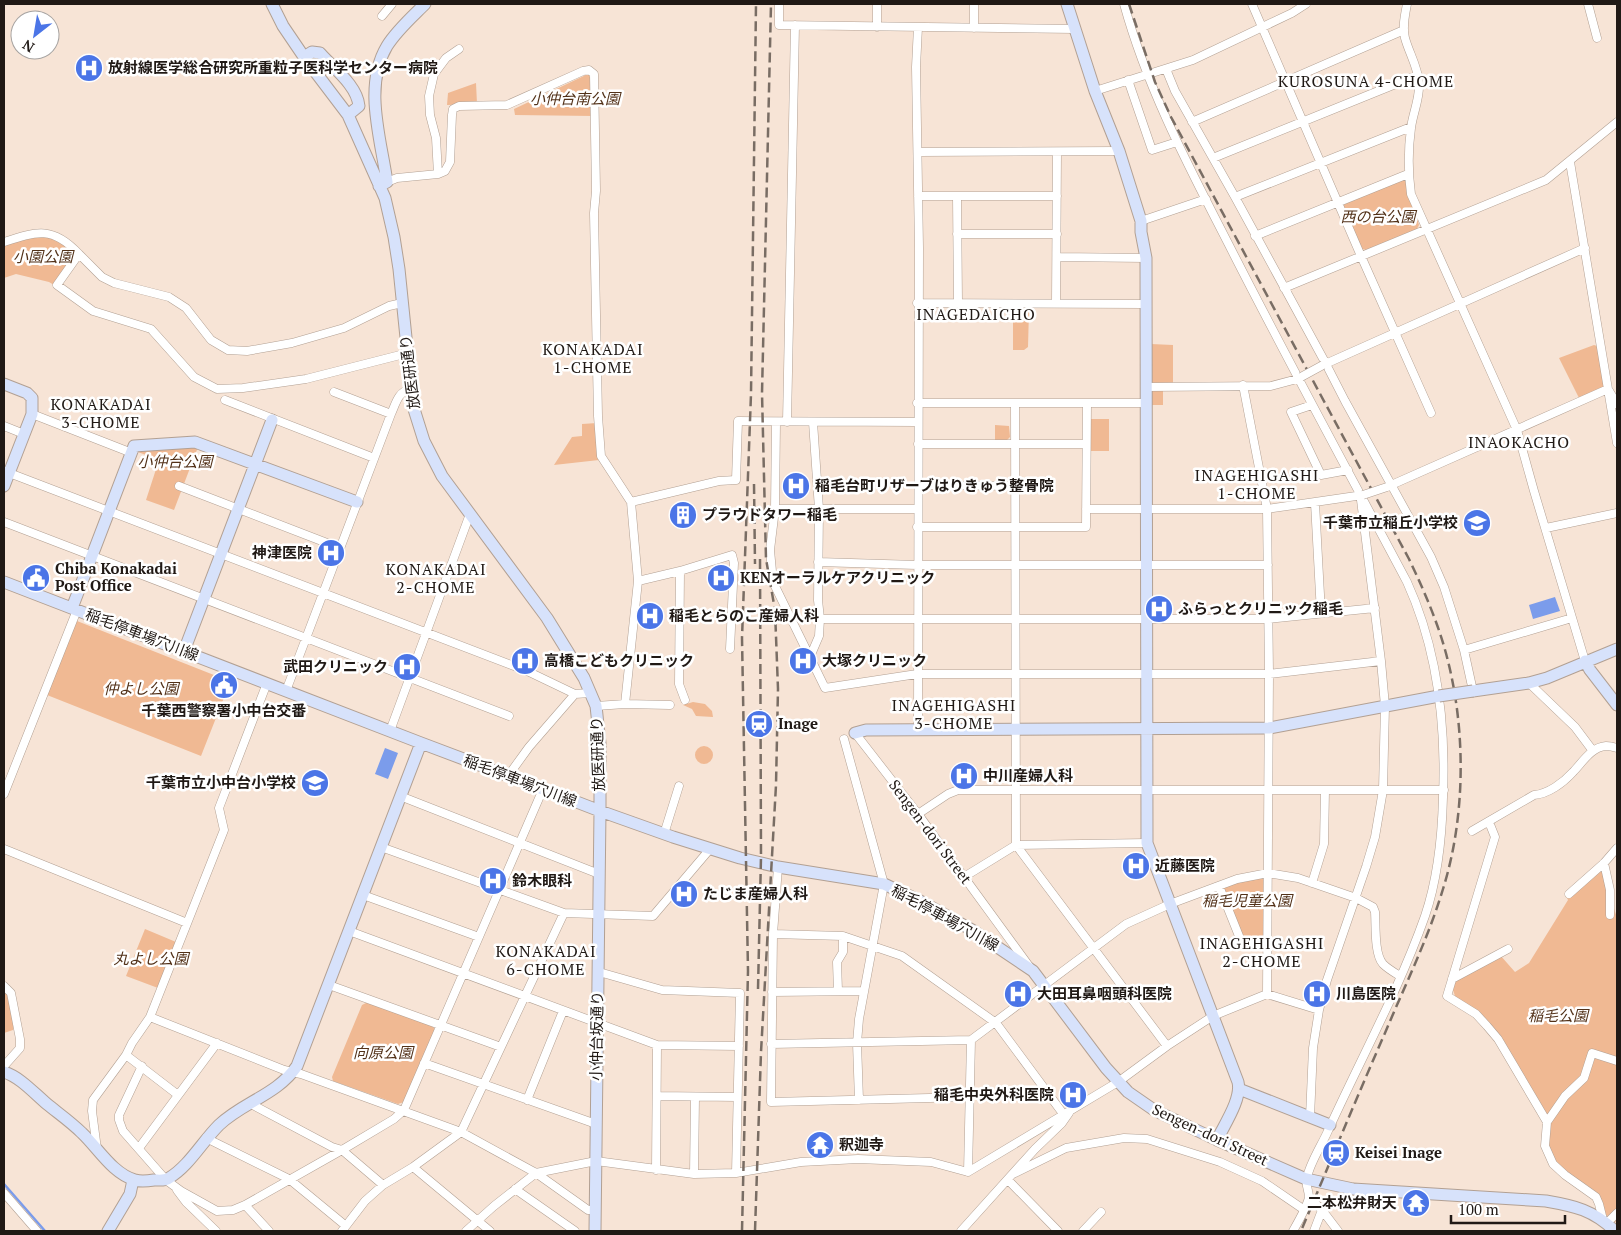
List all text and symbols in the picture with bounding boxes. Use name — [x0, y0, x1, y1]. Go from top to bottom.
north arrow — [10, 10, 60, 60]
text: N — [18, 35, 37, 57]
hospital icon: 放射線医学総合研究所重粒子医科学センター病院 — [74, 53, 104, 83]
place label: 放射線医学総合研究所重粒子医科学センター病院 — [108, 57, 438, 77]
district label: KUROSUNA 4-CHOME — [1278, 70, 1454, 92]
park label: 小仲台南公園 — [530, 88, 622, 108]
park label: 西の台公園 — [1340, 206, 1417, 226]
park label: 小園公園 — [13, 246, 75, 266]
district label: INAGEDAICHO — [916, 303, 1036, 325]
street label: 放医研通り — [395, 334, 424, 411]
district label: KONAKADAI 1-CHOME — [542, 338, 644, 378]
district label: KONAKADAI 3-CHOME — [50, 393, 152, 433]
district label: INAOKACHO — [1468, 431, 1570, 453]
park label: 小仲台公園 — [137, 451, 214, 471]
district label: INAGEHIGASHI 1-CHOME — [1195, 464, 1319, 504]
hospital icon: 稲毛台町リザーブはりきゅう整骨院 — [781, 471, 811, 501]
place label: 稲毛台町リザーブはりきゅう整骨院 — [815, 475, 1054, 495]
building icon: プラウドタワー稲毛 — [668, 500, 698, 530]
place label: プラウドタワー稲毛 — [702, 504, 837, 524]
school or university icon: 千葉市立稲丘小学校 — [1462, 508, 1492, 538]
place label: 千葉市立稲丘小学校 — [1323, 512, 1458, 532]
hospital icon: 神津医院 — [316, 538, 346, 568]
place label: 神津医院 — [251, 542, 312, 562]
place label: Chiba Konakadai Post Office — [55, 558, 177, 595]
district label: KONAKADAI 2-CHOME — [385, 558, 487, 598]
public building icon: Chiba Konakadai Post Office — [21, 563, 51, 593]
hospital icon: KENオーラルケアクリニック — [706, 563, 736, 593]
place label: KENオーラルケアクリニック — [740, 567, 935, 587]
hospital icon: ふらっとクリニック稲毛 — [1144, 594, 1174, 624]
place label: ふらっとクリニック稲毛 — [1178, 598, 1343, 618]
hospital icon: 稲毛とらのこ産婦人科 — [635, 601, 665, 631]
street label: 稲毛停車場穴川線 — [83, 603, 202, 665]
place label: 稲毛とらのこ産婦人科 — [669, 605, 819, 625]
hospital icon: 高橋こどもクリニック — [510, 646, 540, 676]
hospital icon: 大塚クリニック — [788, 646, 818, 676]
place label: 高橋こどもクリニック — [544, 650, 694, 670]
place label: 大塚クリニック — [822, 650, 927, 670]
hospital icon: 武田クリニック — [392, 652, 422, 682]
place label: 武田クリニック — [283, 656, 388, 676]
public building icon: 千葉西警察署小中台交番 — [209, 670, 239, 700]
park label: 仲よし公園 — [103, 678, 180, 698]
district label: INAGEHIGASHI 3-CHOME — [892, 694, 1016, 734]
place label: 千葉西警察署小中台交番 — [141, 700, 307, 720]
station icon: Inage — [744, 709, 774, 739]
place label: Inage — [778, 713, 818, 733]
street label: 放医研通り — [586, 716, 608, 792]
street label: 稲毛停車場穴川線 — [461, 749, 580, 811]
hospital icon: 中川産婦人科 — [949, 761, 979, 791]
place label: 中川産婦人科 — [983, 765, 1073, 785]
school or university icon: 千葉市立小中台小学校 — [300, 768, 330, 798]
place label: 千葉市立小中台小学校 — [146, 772, 296, 792]
street label: Sengen-dori Street — [885, 775, 977, 888]
hospital icon: 近藤医院 — [1121, 851, 1151, 881]
place label: 近藤医院 — [1155, 855, 1215, 875]
hospital icon: 鈴木眼科 — [478, 866, 508, 896]
place label: 鈴木眼科 — [512, 870, 572, 890]
hospital icon: たじま産婦人科 — [669, 879, 699, 909]
street label: 稲毛停車場穴川線 — [888, 879, 1003, 955]
place label: たじま産婦人科 — [703, 883, 808, 903]
park label: 稲毛児童公園 — [1202, 890, 1294, 910]
district label: INAGEHIGASHI 2-CHOME — [1200, 932, 1324, 972]
district label: KONAKADAI 6-CHOME — [495, 940, 597, 980]
park label: 丸よし公園 — [113, 948, 190, 968]
hospital icon: 大田耳鼻咽頭科医院 — [1003, 979, 1033, 1009]
hospital icon: 川島医院 — [1302, 979, 1332, 1009]
place label: 大田耳鼻咽頭科医院 — [1037, 983, 1172, 1003]
place label: 川島医院 — [1336, 983, 1396, 1003]
street label: 小仲台坂通り — [585, 991, 607, 1081]
park label: 稲毛公園 — [1528, 1005, 1590, 1025]
park label: 向原公園 — [353, 1042, 415, 1062]
hospital icon: 稲毛中央外科医院 — [1058, 1080, 1088, 1110]
place label: 稲毛中央外科医院 — [934, 1084, 1054, 1104]
street label: Sengen-dori Street — [1149, 1098, 1272, 1170]
temple icon: 釈迦寺 — [805, 1130, 835, 1160]
place label: 釈迦寺 — [839, 1134, 884, 1154]
station icon: Keisei Inage — [1321, 1138, 1351, 1168]
place label: Keisei Inage — [1355, 1142, 1442, 1162]
temple icon: 二本松弁財天 — [1401, 1188, 1431, 1218]
place label: 二本松弁財天 — [1307, 1192, 1397, 1212]
scale bar — [1451, 1192, 1565, 1224]
text: 100 m — [1458, 1199, 1499, 1219]

